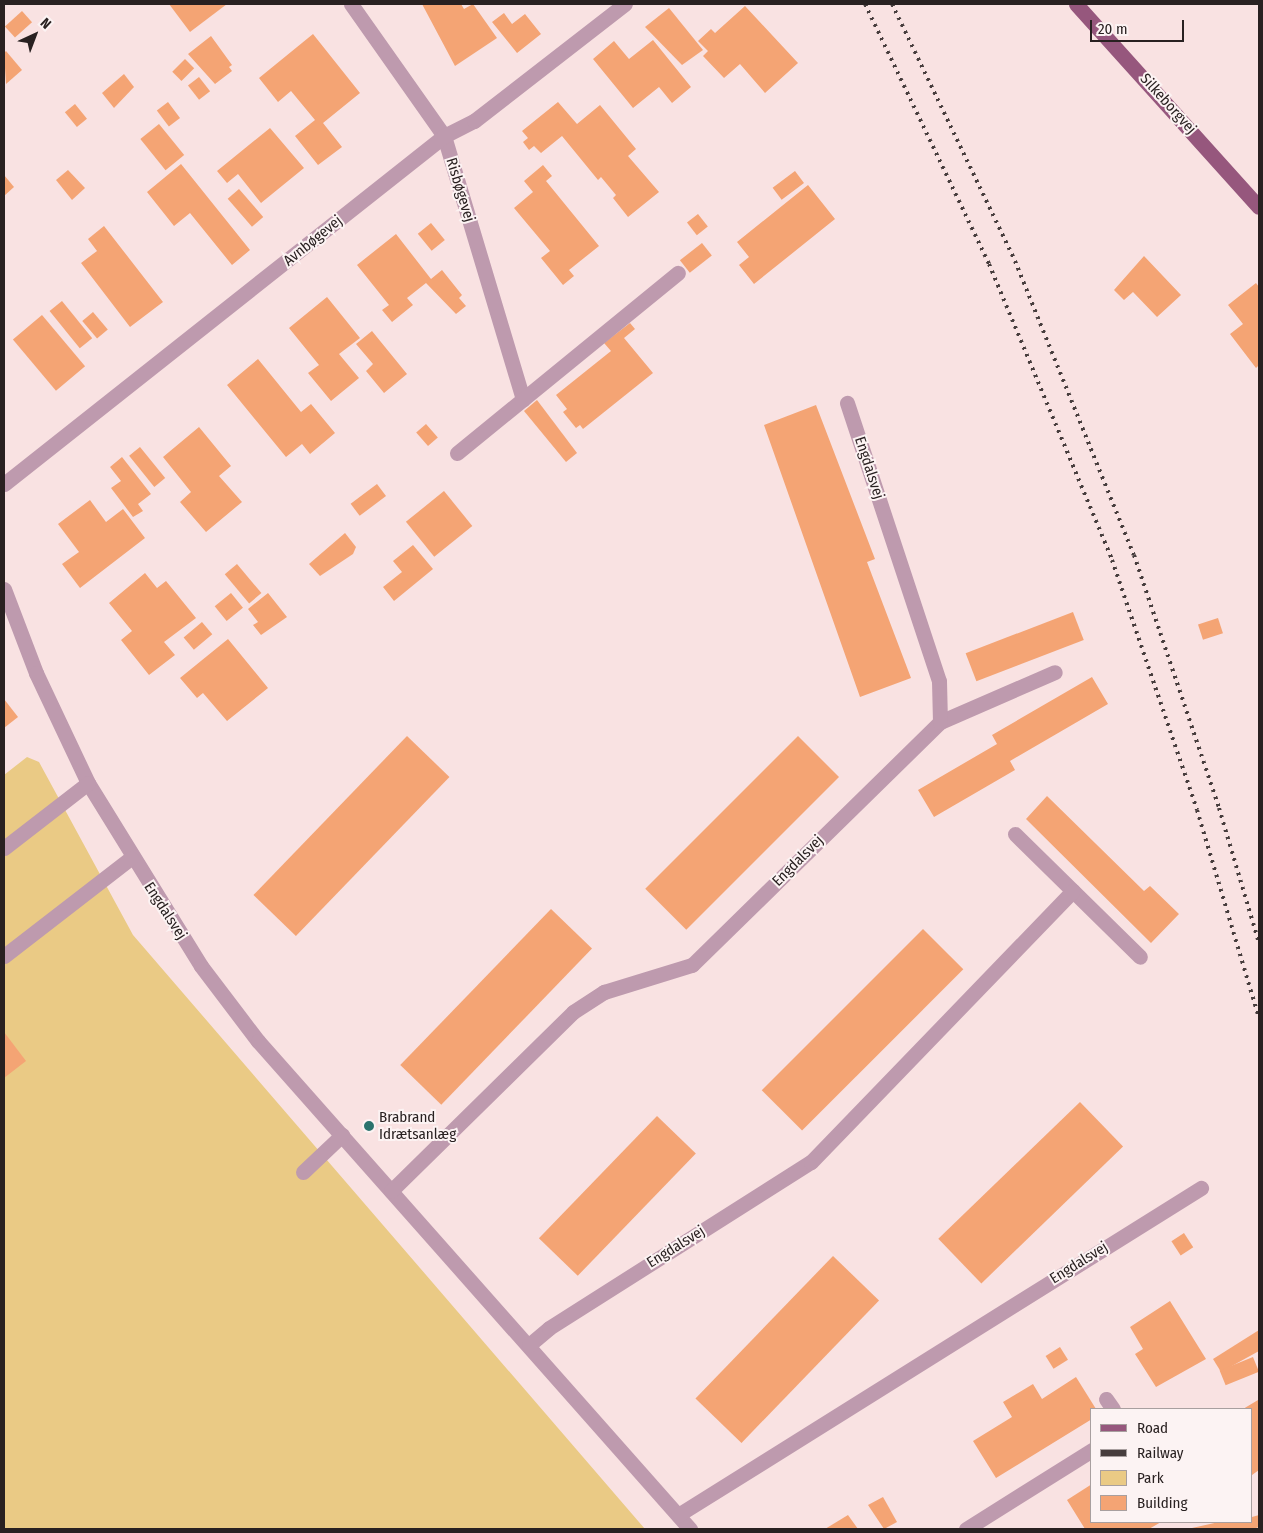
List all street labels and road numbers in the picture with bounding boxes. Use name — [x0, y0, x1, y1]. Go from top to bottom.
street label: Silkeborgvej — [1136, 70, 1200, 138]
street label: Risbøgevej — [442, 156, 478, 224]
street label: Avnbøgevej — [280, 212, 346, 270]
street label: Engdalsvej — [850, 434, 888, 502]
street label: Engdalsvej — [769, 832, 827, 890]
street label: Engdalsvej — [140, 879, 190, 943]
street label: Engdalsvej — [644, 1222, 708, 1272]
street label: Engdalsvej — [1047, 1238, 1111, 1288]

